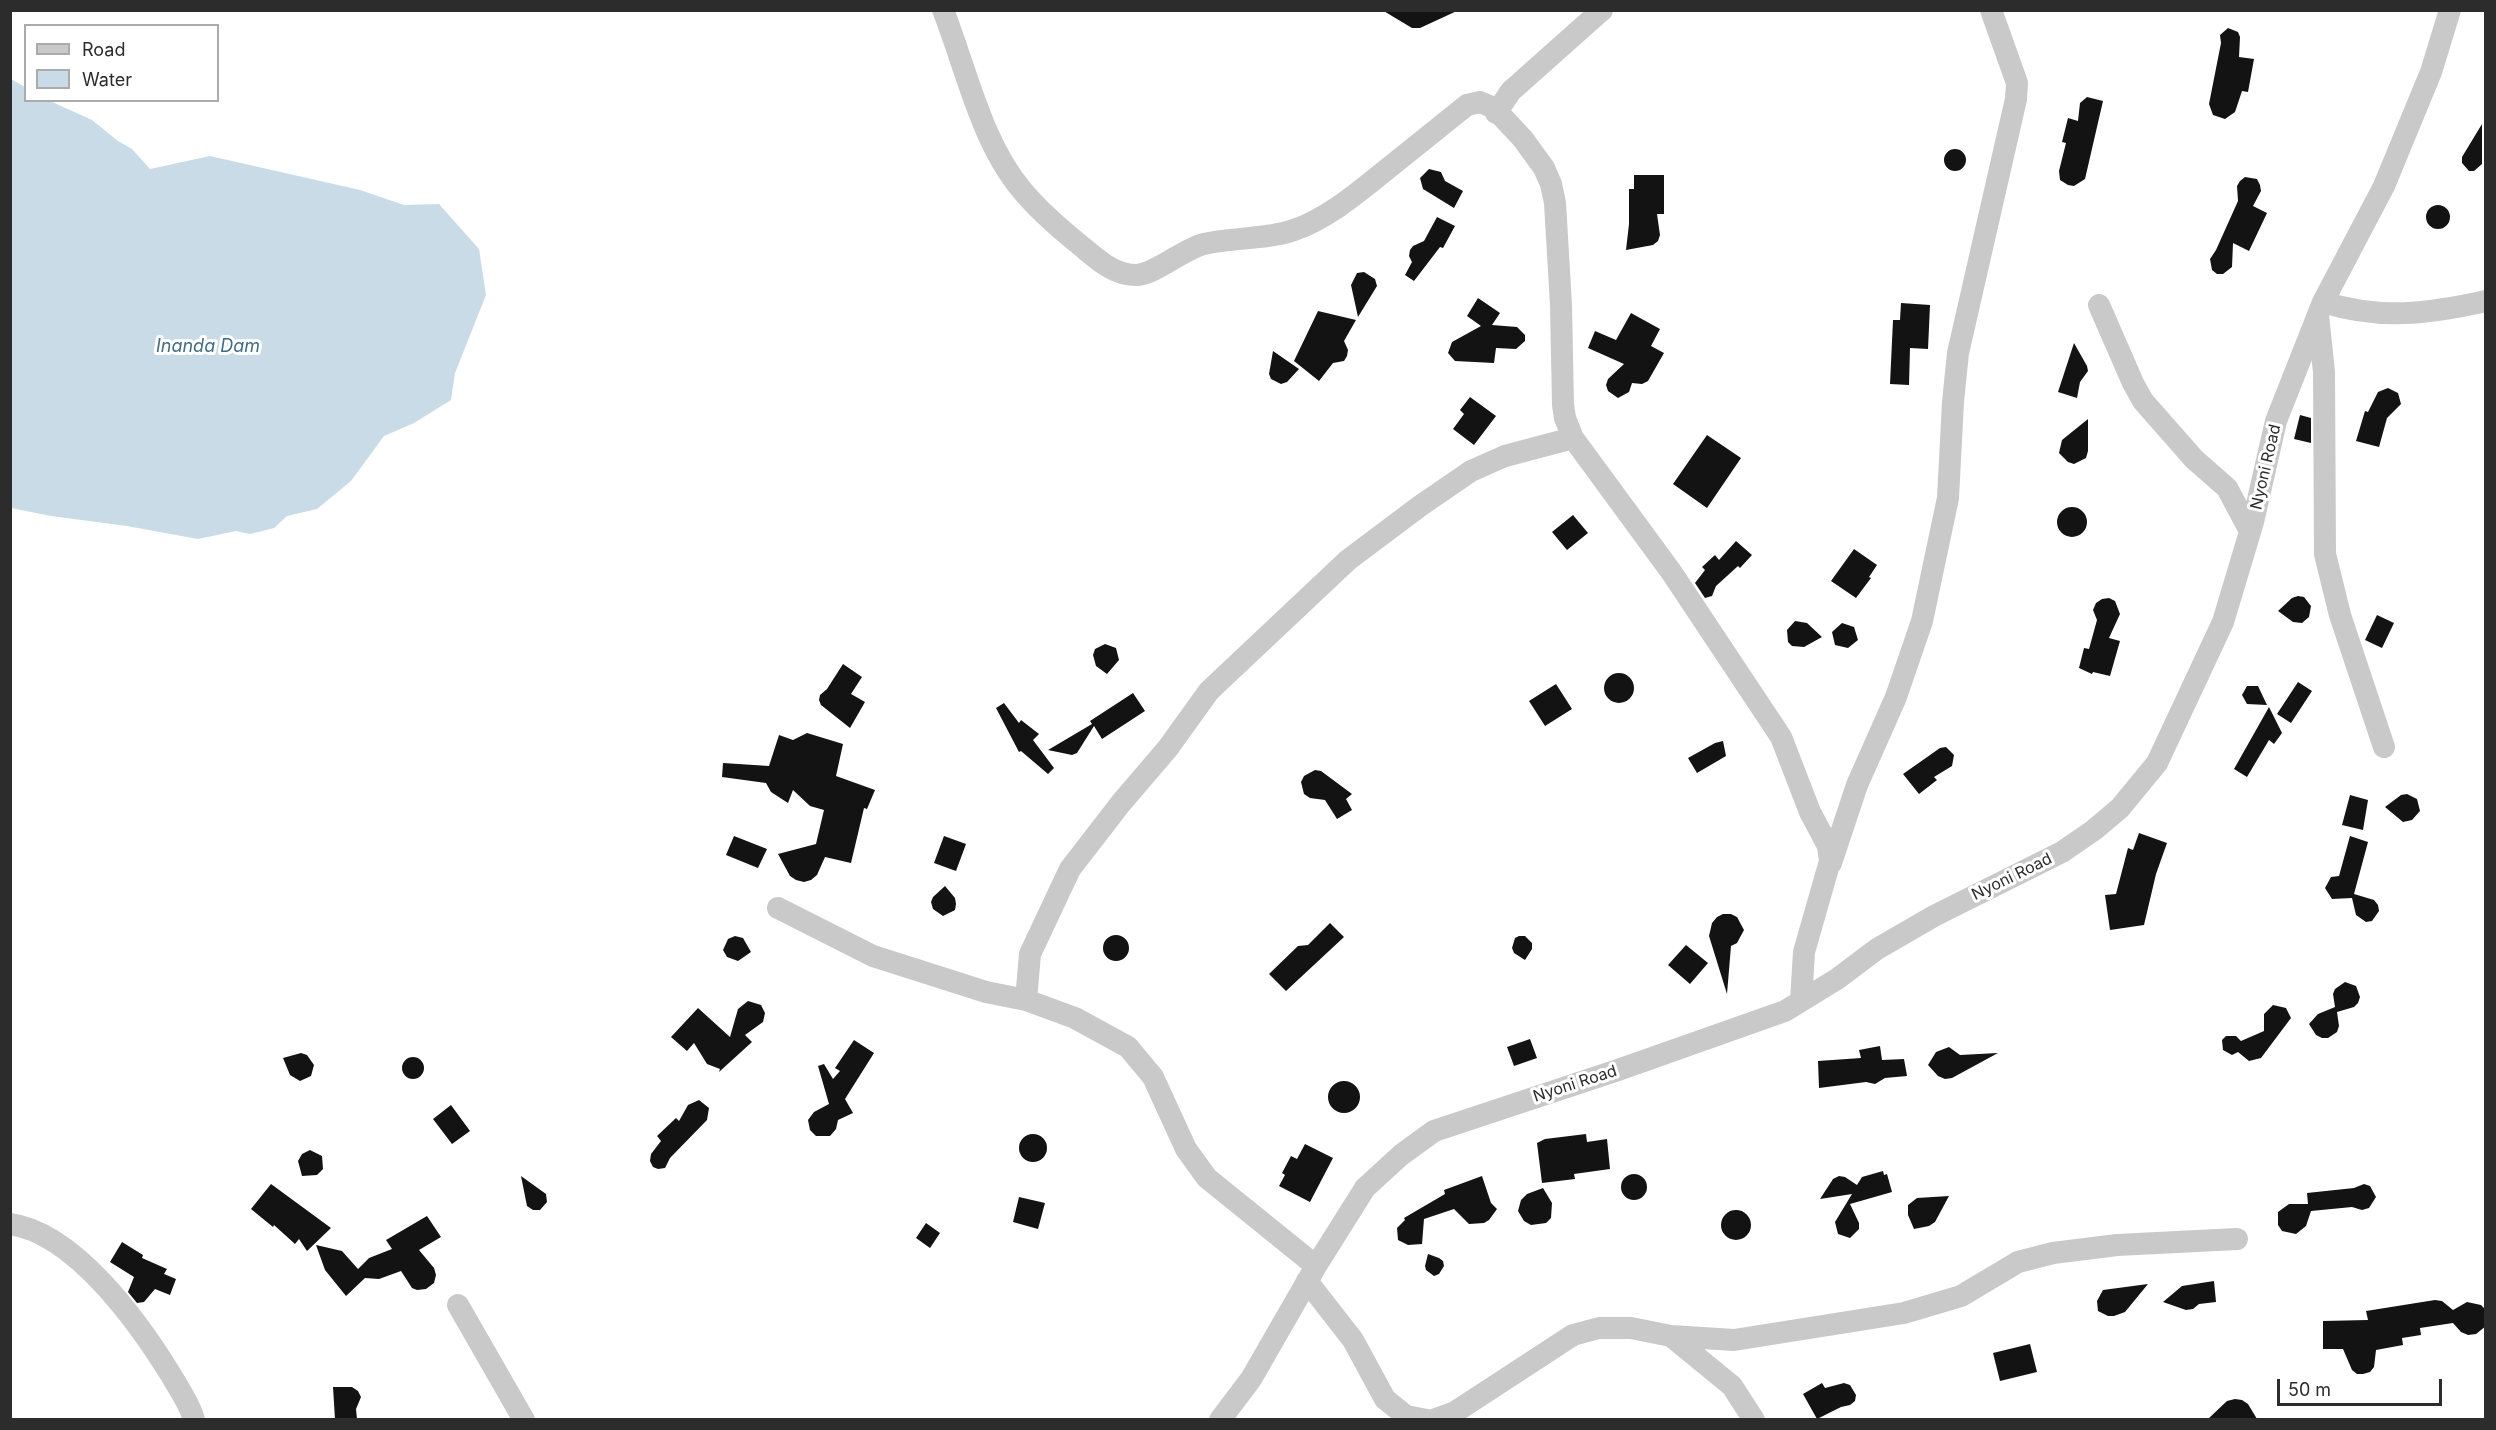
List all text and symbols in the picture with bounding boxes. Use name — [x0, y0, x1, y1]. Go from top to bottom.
legend — [24, 24, 219, 102]
text: Road — [82, 39, 125, 60]
text: Water — [82, 69, 132, 90]
water label: Inanda Dam — [156, 336, 260, 358]
street label: Nyoni Road — [2247, 423, 2285, 511]
street label: Nyoni Road — [1969, 849, 2055, 905]
street label: Nyoni Road — [1531, 1061, 1619, 1107]
scale bar — [2280, 1367, 2445, 1405]
text: 50 m — [2288, 1379, 2331, 1400]

